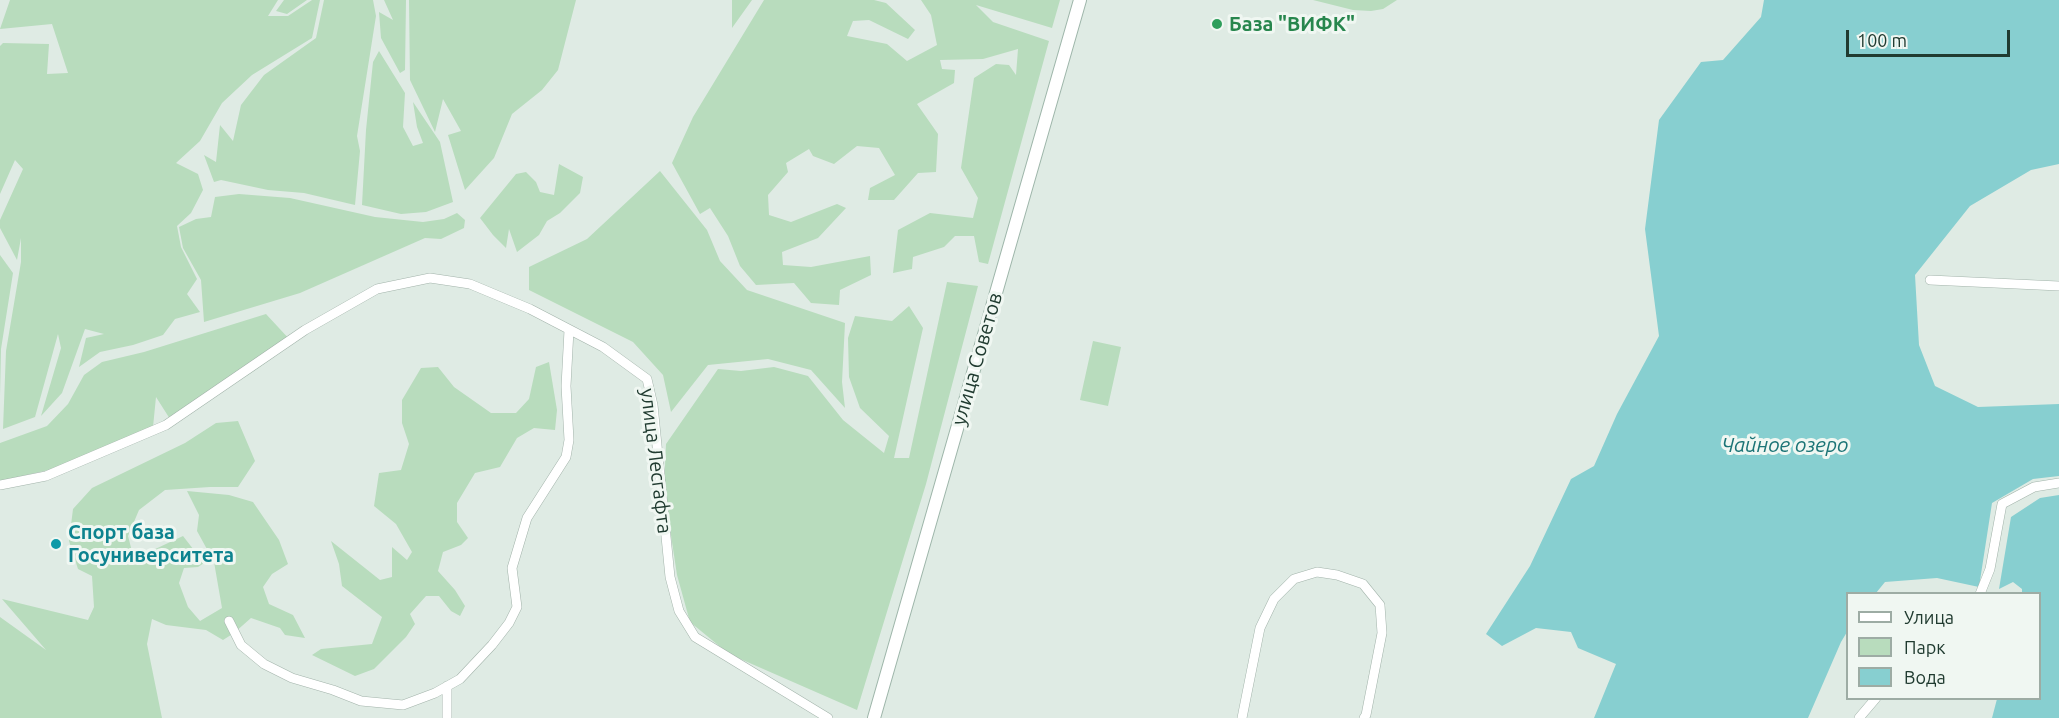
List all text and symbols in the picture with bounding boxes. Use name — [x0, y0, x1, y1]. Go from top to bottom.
place label: База "ВИФК" — [1229, 12, 1355, 36]
marker: База "ВИФК" — [1210, 17, 1224, 31]
scale bar — [1849, 18, 2012, 56]
text: 100 m — [1857, 30, 1907, 50]
street label: улица Советов — [947, 290, 1007, 428]
street label: улица Лесгафта — [635, 387, 677, 535]
water label: Чайное озеро — [1722, 432, 1848, 458]
place label: Спорт база Госуниверситета — [68, 520, 234, 567]
marker: Спорт база Госуниверситета — [49, 537, 63, 551]
legend — [1846, 592, 2041, 700]
text: Улица — [1904, 607, 1954, 627]
text: Парк — [1904, 637, 1945, 657]
text: Вода — [1904, 667, 1946, 687]

